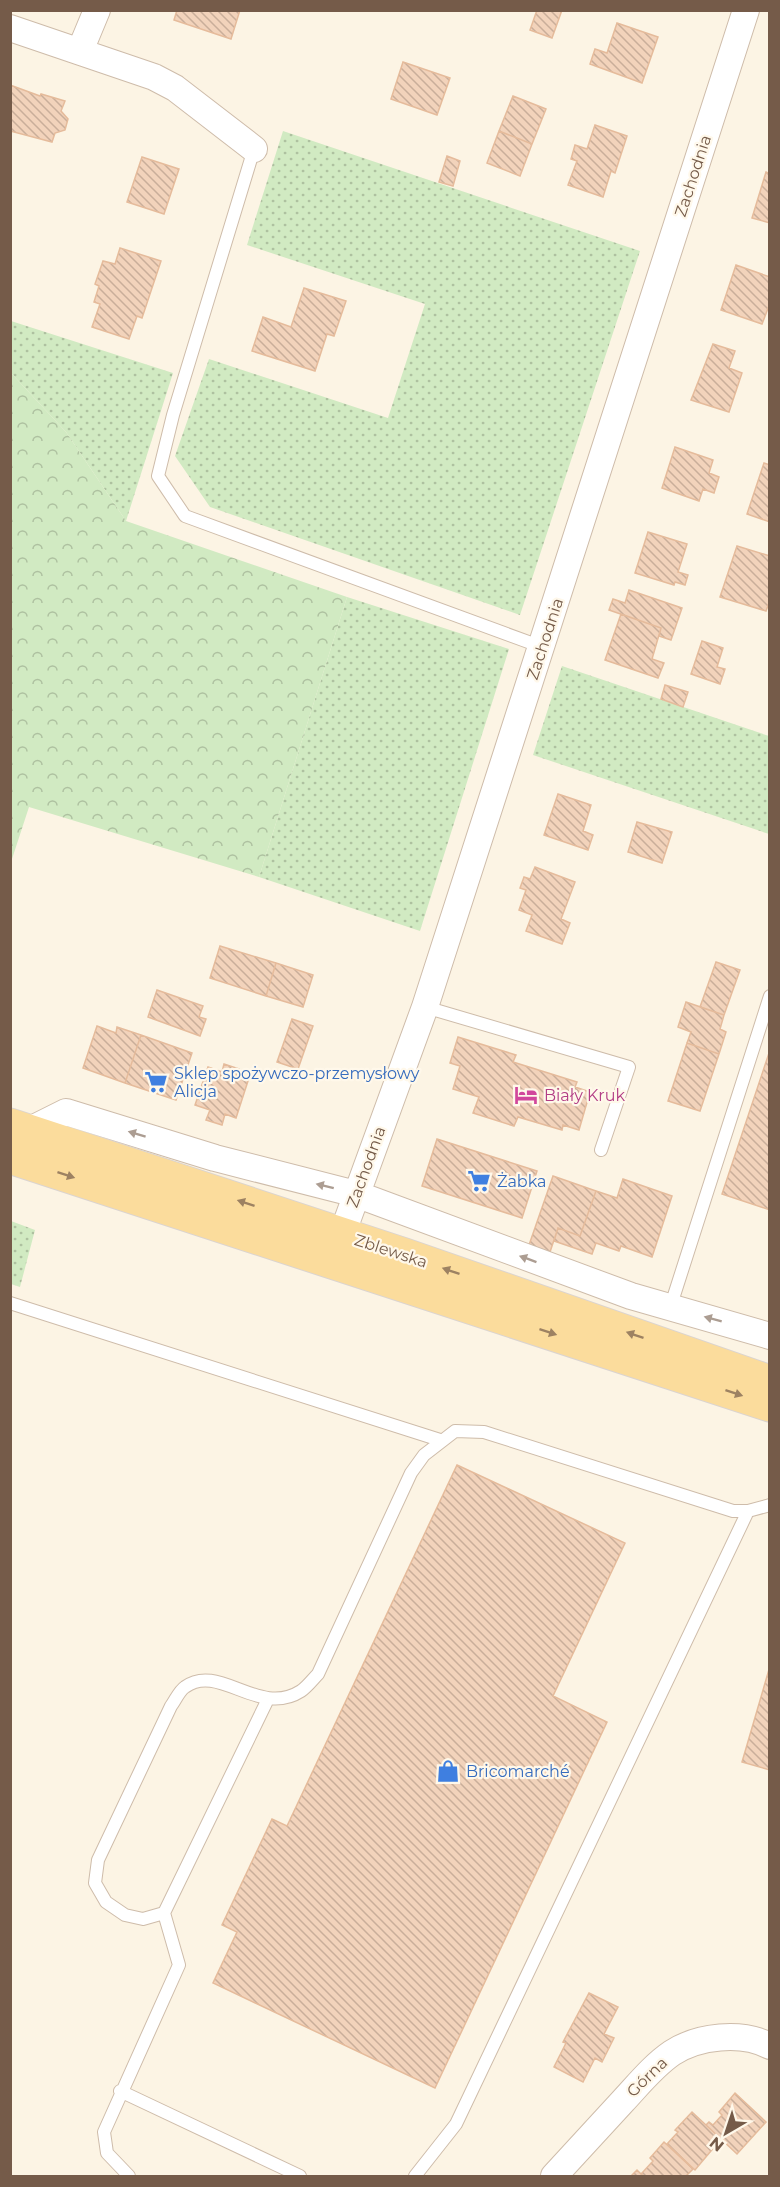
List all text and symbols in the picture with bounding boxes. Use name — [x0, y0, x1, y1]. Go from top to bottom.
street label: Zachodnia — [671, 133, 715, 219]
street label: Zachodnia — [523, 596, 567, 682]
place label: Sklep spożywczo-przemysłowy Alicja — [174, 1064, 420, 1101]
supermarket icon: Sklep spożywczo-przemysłowy Alicja — [143, 1069, 169, 1095]
hotel icon: Biały Kruk — [513, 1082, 539, 1108]
place label: Biały Kruk — [544, 1086, 625, 1105]
street label: Zachodnia — [343, 1124, 389, 1210]
one-way arrow — [128, 1129, 146, 1138]
supermarket icon: Żabka — [466, 1168, 492, 1194]
one-way arrow — [57, 1171, 75, 1181]
place label: Żabka — [497, 1172, 547, 1191]
one-way arrow — [316, 1180, 334, 1190]
one-way arrow — [237, 1198, 255, 1208]
street label: Zblewska — [352, 1230, 430, 1272]
one-way arrow — [519, 1254, 537, 1264]
one-way arrow — [442, 1266, 460, 1276]
one-way arrow — [704, 1314, 722, 1323]
one-way arrow — [539, 1328, 557, 1337]
one-way arrow — [626, 1330, 644, 1339]
one-way arrow — [725, 1389, 743, 1398]
shop icon: Bricomarché — [435, 1758, 461, 1784]
place label: Bricomarché — [466, 1762, 570, 1781]
street label: Górna — [623, 2053, 671, 2101]
north arrow — [696, 2103, 756, 2163]
text: N — [706, 2133, 728, 2156]

